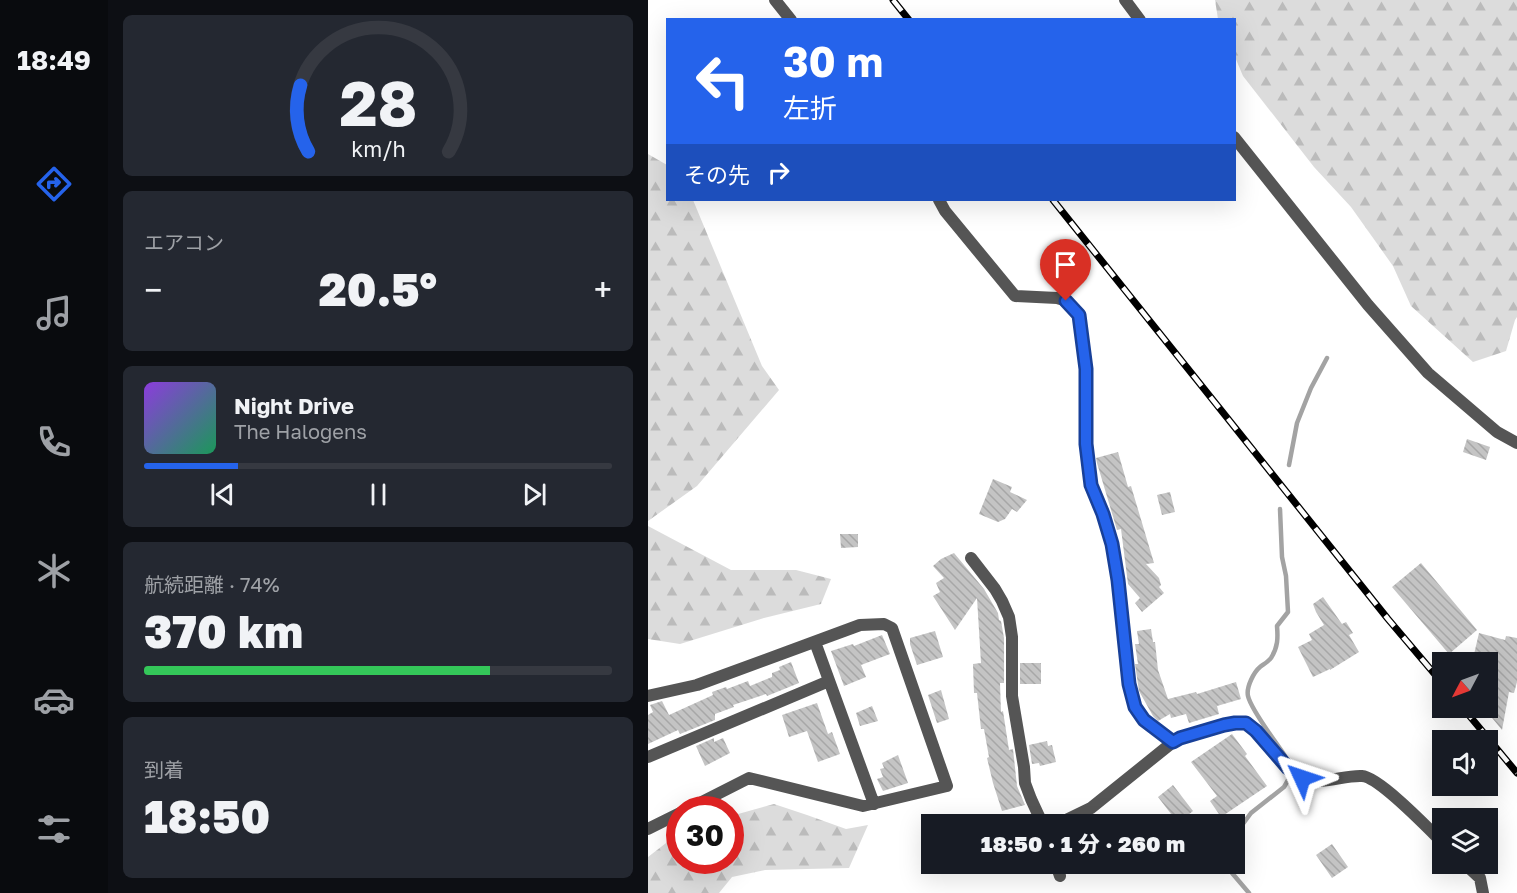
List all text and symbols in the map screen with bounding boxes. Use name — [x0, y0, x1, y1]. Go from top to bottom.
text: 30 m — [783, 36, 883, 86]
icon: left — [684, 42, 762, 120]
text: 18:49 — [17, 44, 91, 76]
text: 28 — [339, 65, 417, 140]
text: 左折 — [783, 92, 837, 124]
text: km/h — [351, 137, 405, 163]
icon: right — [762, 156, 795, 189]
text: その先 — [684, 161, 750, 188]
icon: directions — [33, 163, 75, 205]
text: エアコン — [144, 230, 224, 254]
pin — [1040, 239, 1091, 301]
icon: arrive — [1049, 248, 1082, 281]
text: 20.5° — [319, 262, 437, 316]
text: − — [144, 270, 162, 309]
text: + — [594, 270, 612, 309]
icon: music — [33, 292, 75, 334]
text: Night Drive — [234, 392, 354, 419]
text: The Halogens — [234, 419, 367, 443]
icon: phone — [33, 421, 75, 463]
icon: previous — [206, 478, 239, 511]
icon: pause — [362, 478, 395, 511]
icon: next — [518, 478, 551, 511]
icon: climate — [33, 550, 75, 592]
text: 航続距離 · 74% — [144, 572, 280, 596]
text: 370 km — [144, 604, 303, 658]
north arrow — [1432, 652, 1498, 718]
map controls — [1432, 652, 1498, 874]
icon: car — [33, 679, 75, 721]
button: sound — [1432, 730, 1498, 796]
position arrow — [1270, 746, 1334, 810]
text: 到着 — [144, 757, 184, 781]
text: 18:50 — [144, 789, 270, 843]
speed limit sign: 30 — [666, 796, 744, 874]
icon: filters — [33, 808, 75, 850]
button: layers — [1432, 808, 1498, 874]
text: 18:50 · 1 分 · 260 m — [981, 830, 1185, 857]

